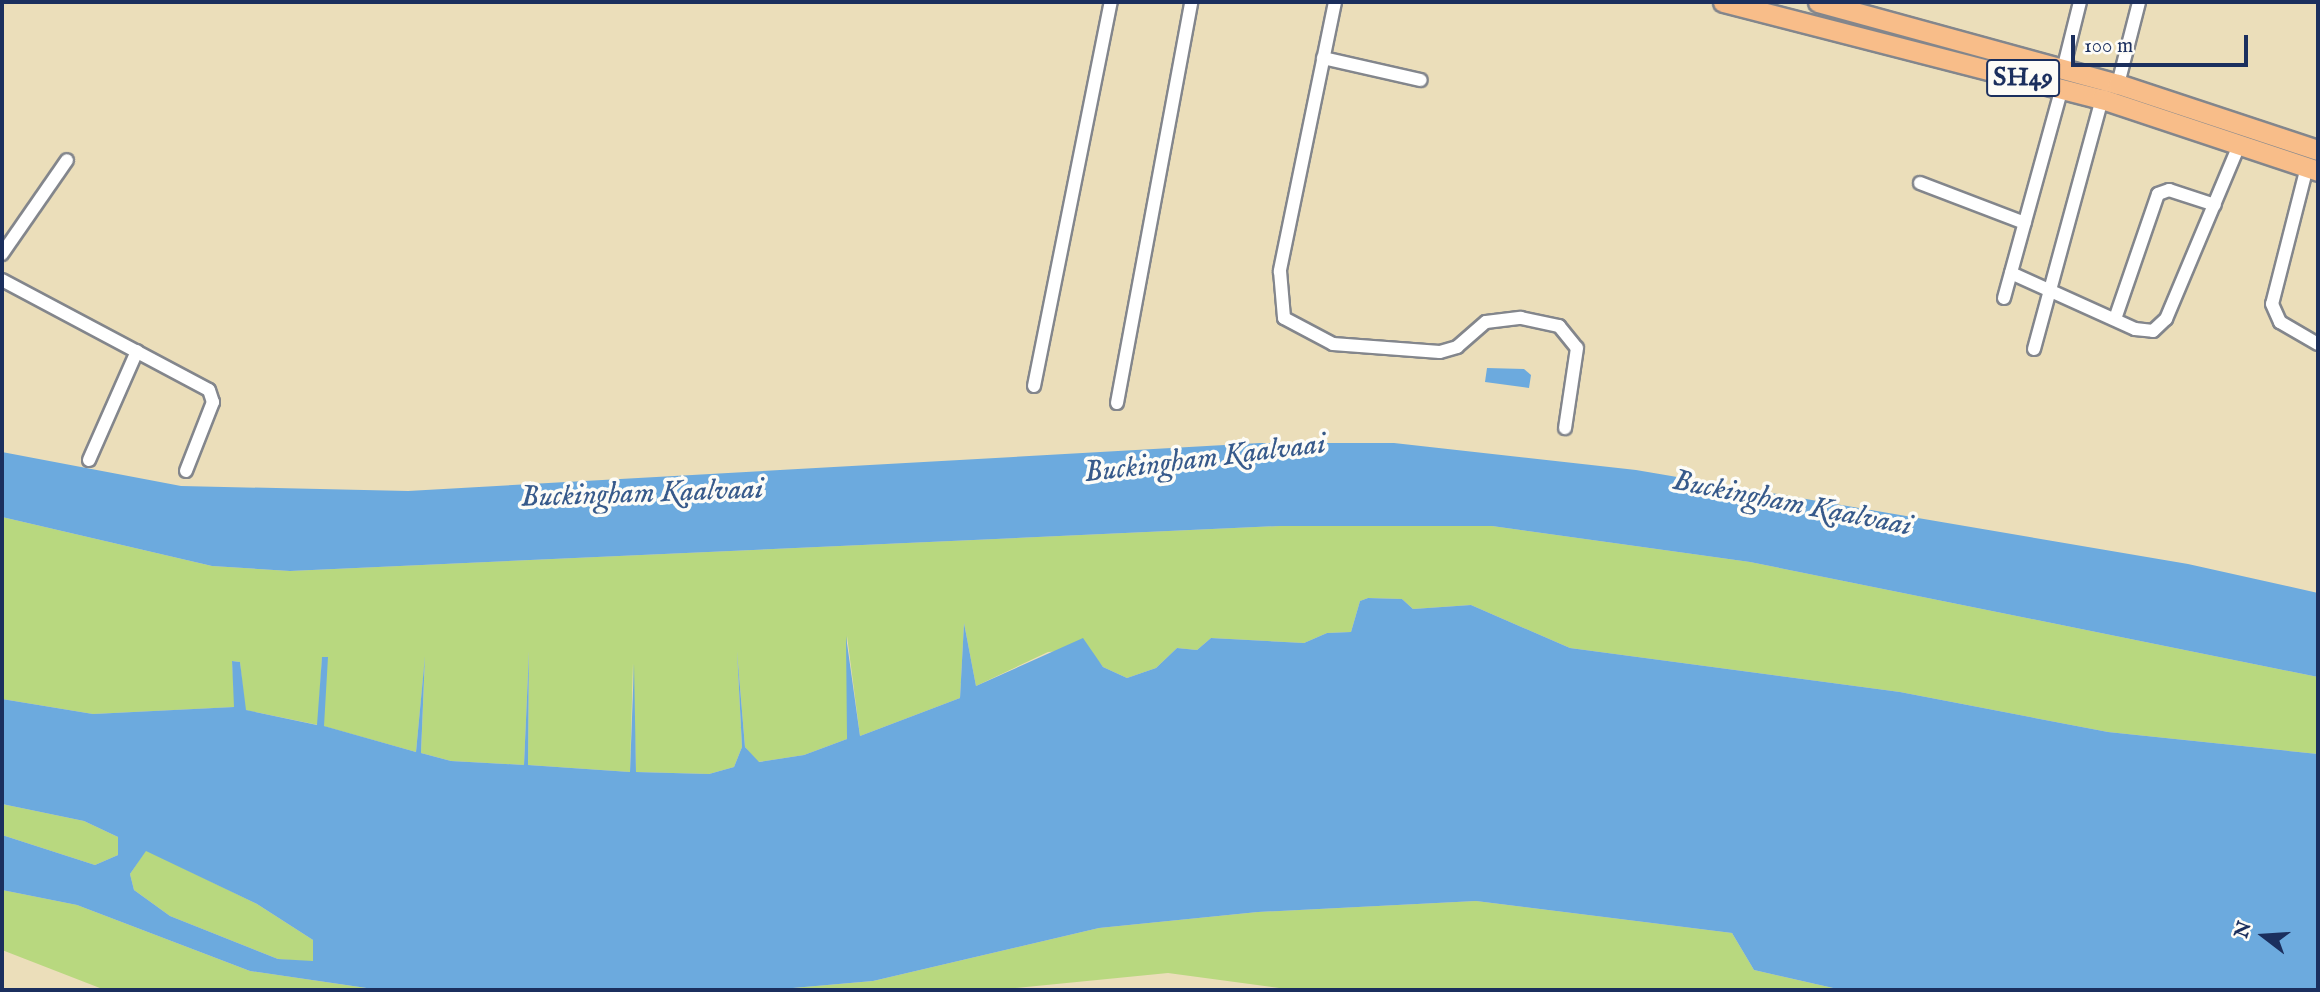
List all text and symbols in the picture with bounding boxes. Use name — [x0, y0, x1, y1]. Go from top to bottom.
scale bar — [2075, 21, 2252, 65]
text: 100 m — [2084, 33, 2133, 60]
road number: SH49 — [1984, 55, 2062, 100]
water label: Buckingham Kaalvaai — [1082, 426, 1328, 492]
water label: Buckingham Kaalvaai — [1669, 463, 1915, 545]
water label: Buckingham Kaalvaai — [520, 472, 764, 516]
north arrow — [2229, 901, 2299, 971]
text: N — [2230, 918, 2258, 941]

